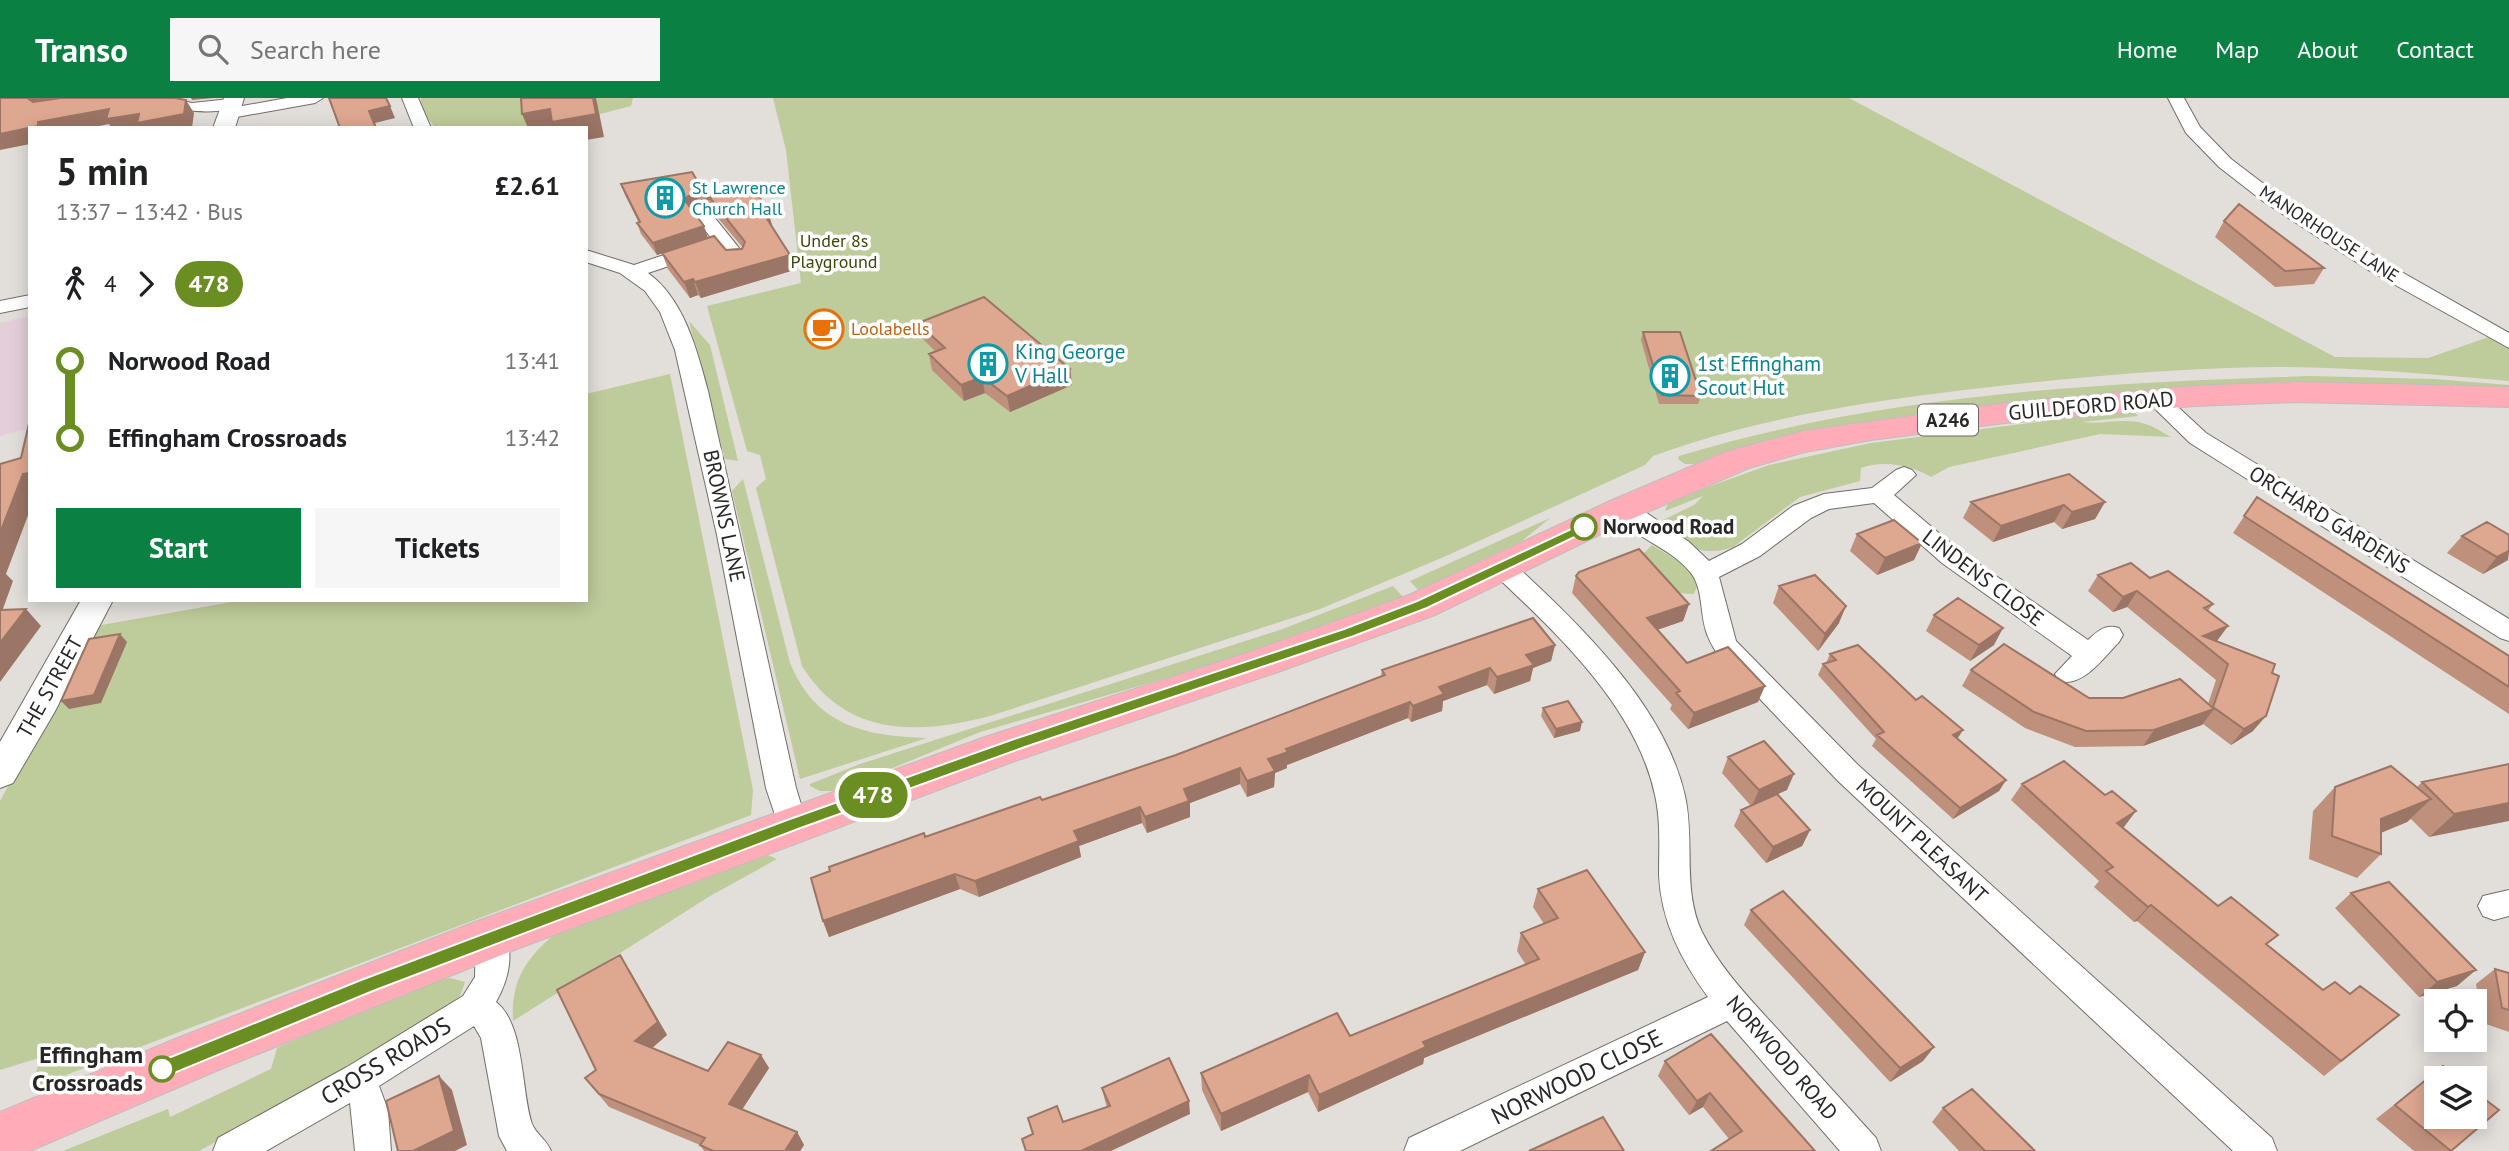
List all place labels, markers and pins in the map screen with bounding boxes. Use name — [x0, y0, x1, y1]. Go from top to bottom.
place label: St Lawrence Church Hall — [692, 176, 786, 220]
building icon: St Lawrence Church Hall — [644, 177, 686, 219]
cafe icon: Loolabells — [803, 308, 845, 350]
place label: Loolabells — [851, 317, 930, 340]
place label: King George V Hall — [1014, 338, 1125, 389]
building icon: King George V Hall — [967, 343, 1009, 385]
place label: 1st Effingham Scout Hut — [1697, 350, 1821, 401]
building icon: 1st Effingham Scout Hut — [1649, 355, 1691, 397]
place label: Norwood Road — [1603, 513, 1734, 540]
marker: Norwood Road — [1571, 514, 1597, 540]
place label: Effingham Crossroads — [32, 1039, 143, 1098]
marker: Effingham Crossroads — [149, 1056, 175, 1082]

